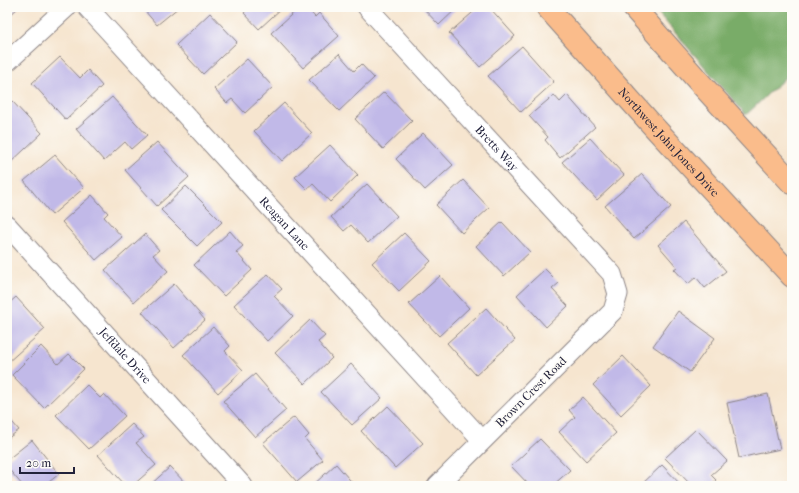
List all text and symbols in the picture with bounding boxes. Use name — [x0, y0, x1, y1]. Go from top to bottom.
street label: Northwest John Jones Drive — [615, 85, 722, 200]
street label: Bretts Way — [472, 123, 522, 175]
street label: Reagan Lane — [257, 194, 312, 253]
street label: Jeffdale Drive — [96, 324, 154, 386]
street label: Brown Crest Road — [493, 353, 570, 430]
scale bar — [20, 449, 74, 475]
text: 20 m — [26, 456, 51, 470]

